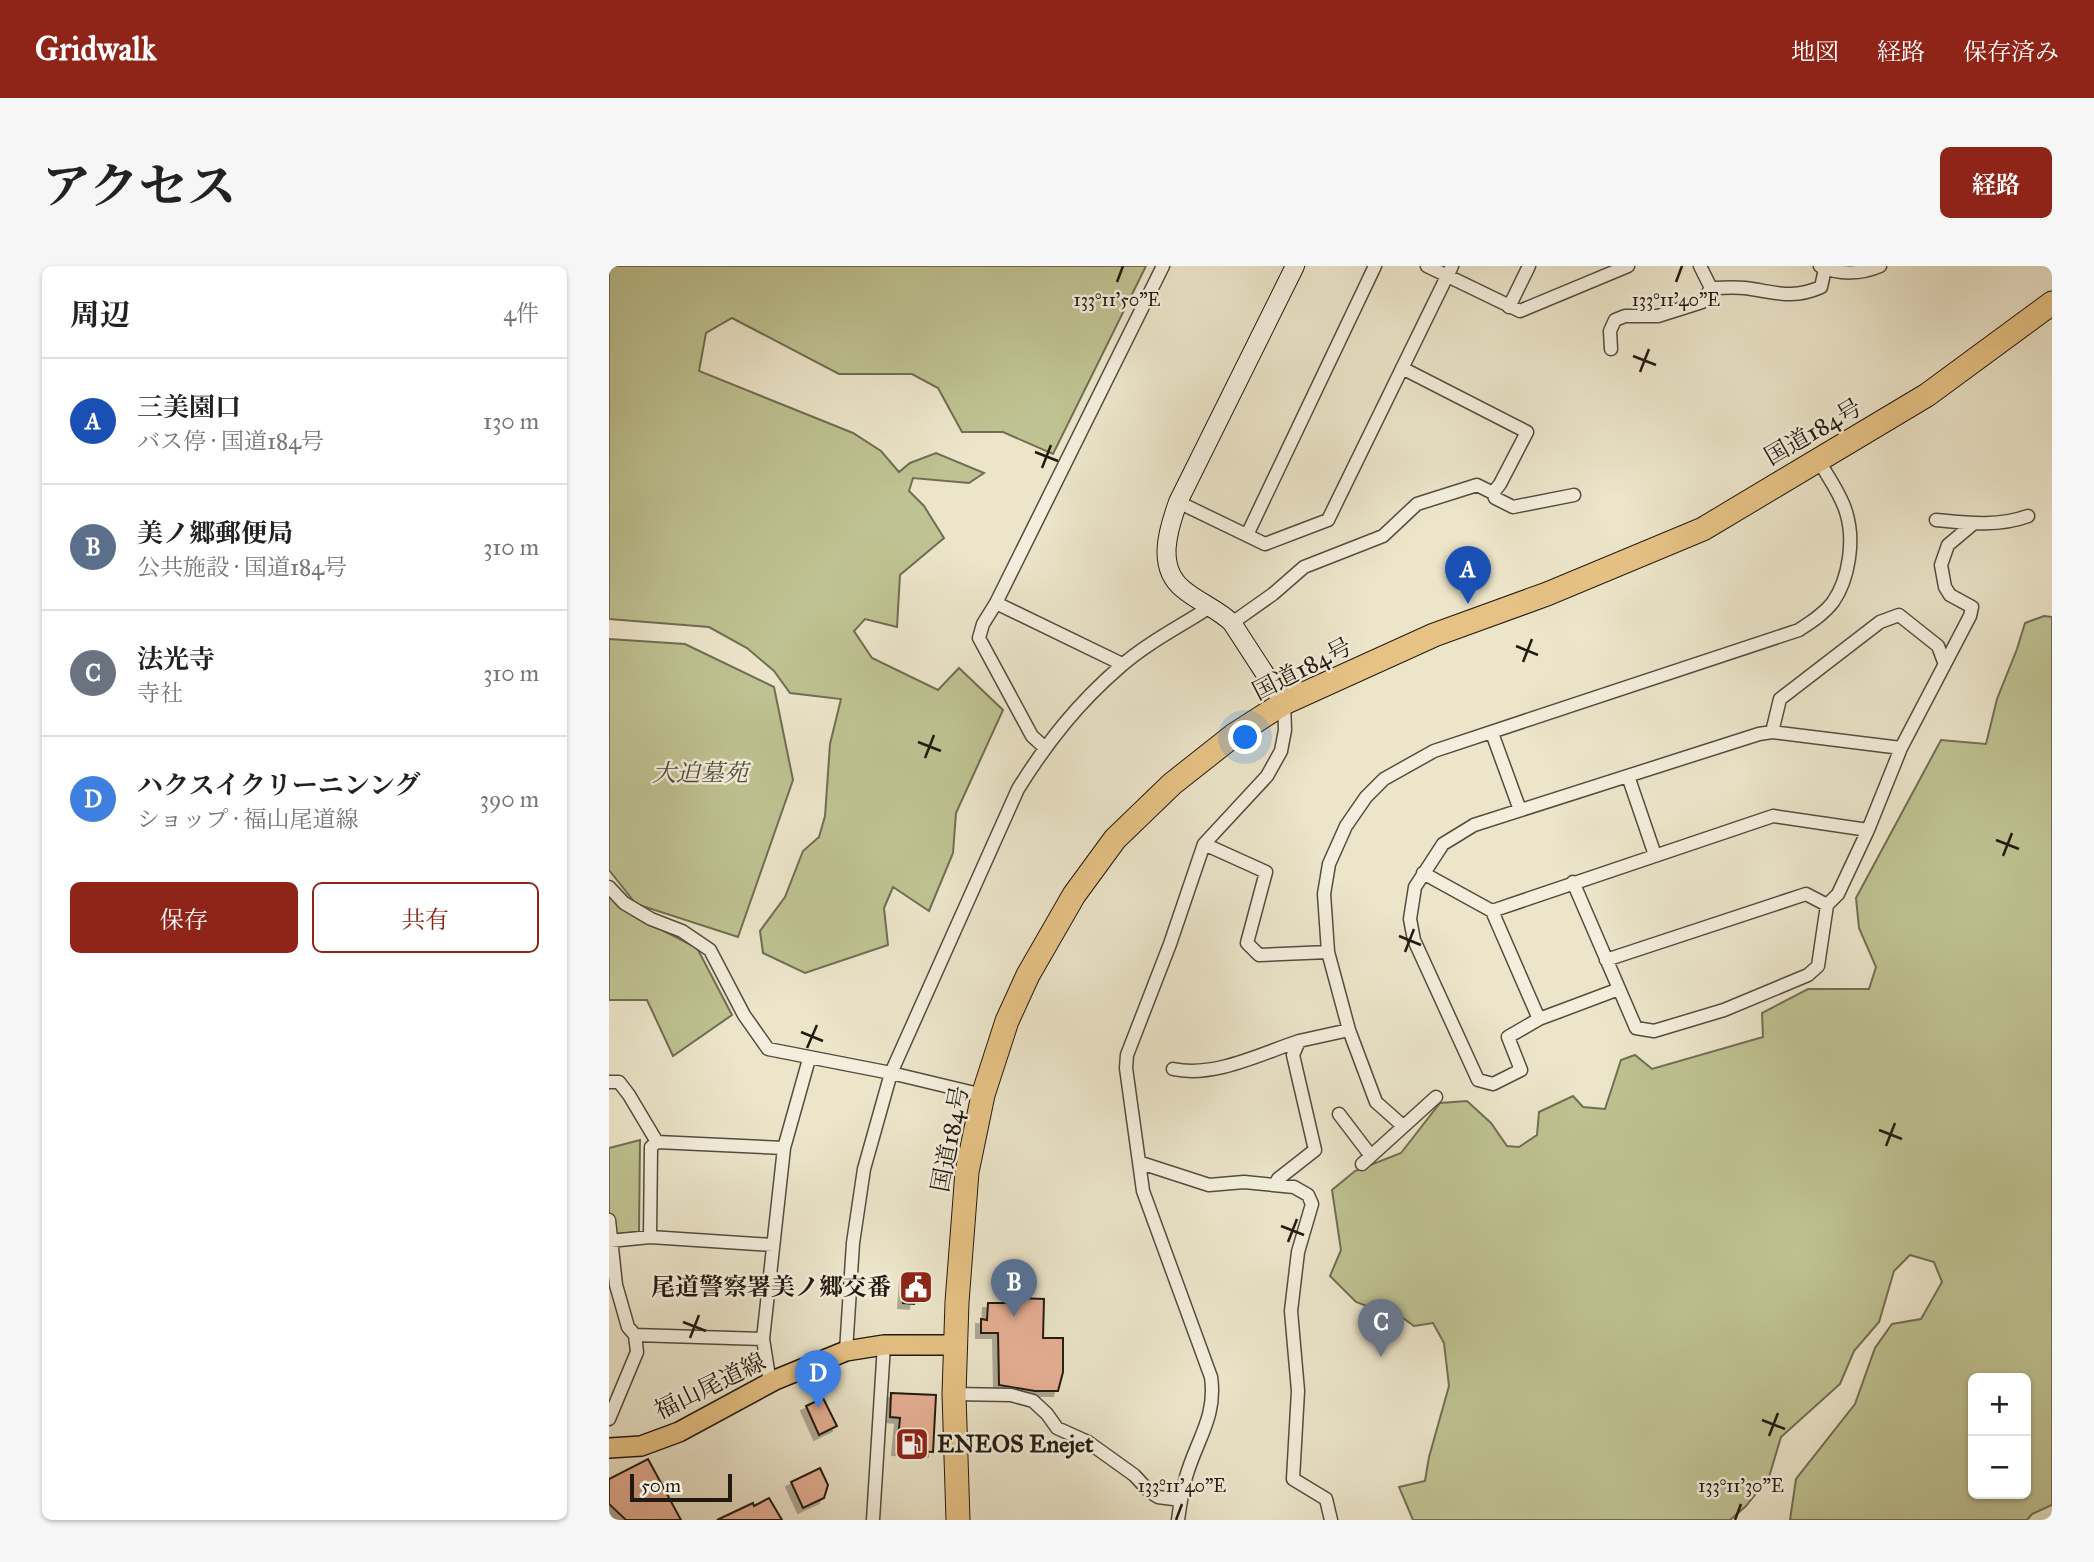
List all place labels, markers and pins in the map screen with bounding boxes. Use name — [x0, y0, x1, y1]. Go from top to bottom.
pin: A — [1445, 546, 1491, 604]
pin: B — [991, 1259, 1037, 1317]
public building icon: 尾道警察署美ノ郷交番 — [897, 1268, 935, 1306]
place label: 尾道警察署美ノ郷交番 — [651, 1272, 891, 1302]
pin: C — [1358, 1299, 1404, 1357]
pin: D — [795, 1350, 841, 1408]
fuel station icon: ENEOS Enejet — [893, 1425, 931, 1463]
place label: ENEOS Enejet — [937, 1429, 1094, 1459]

